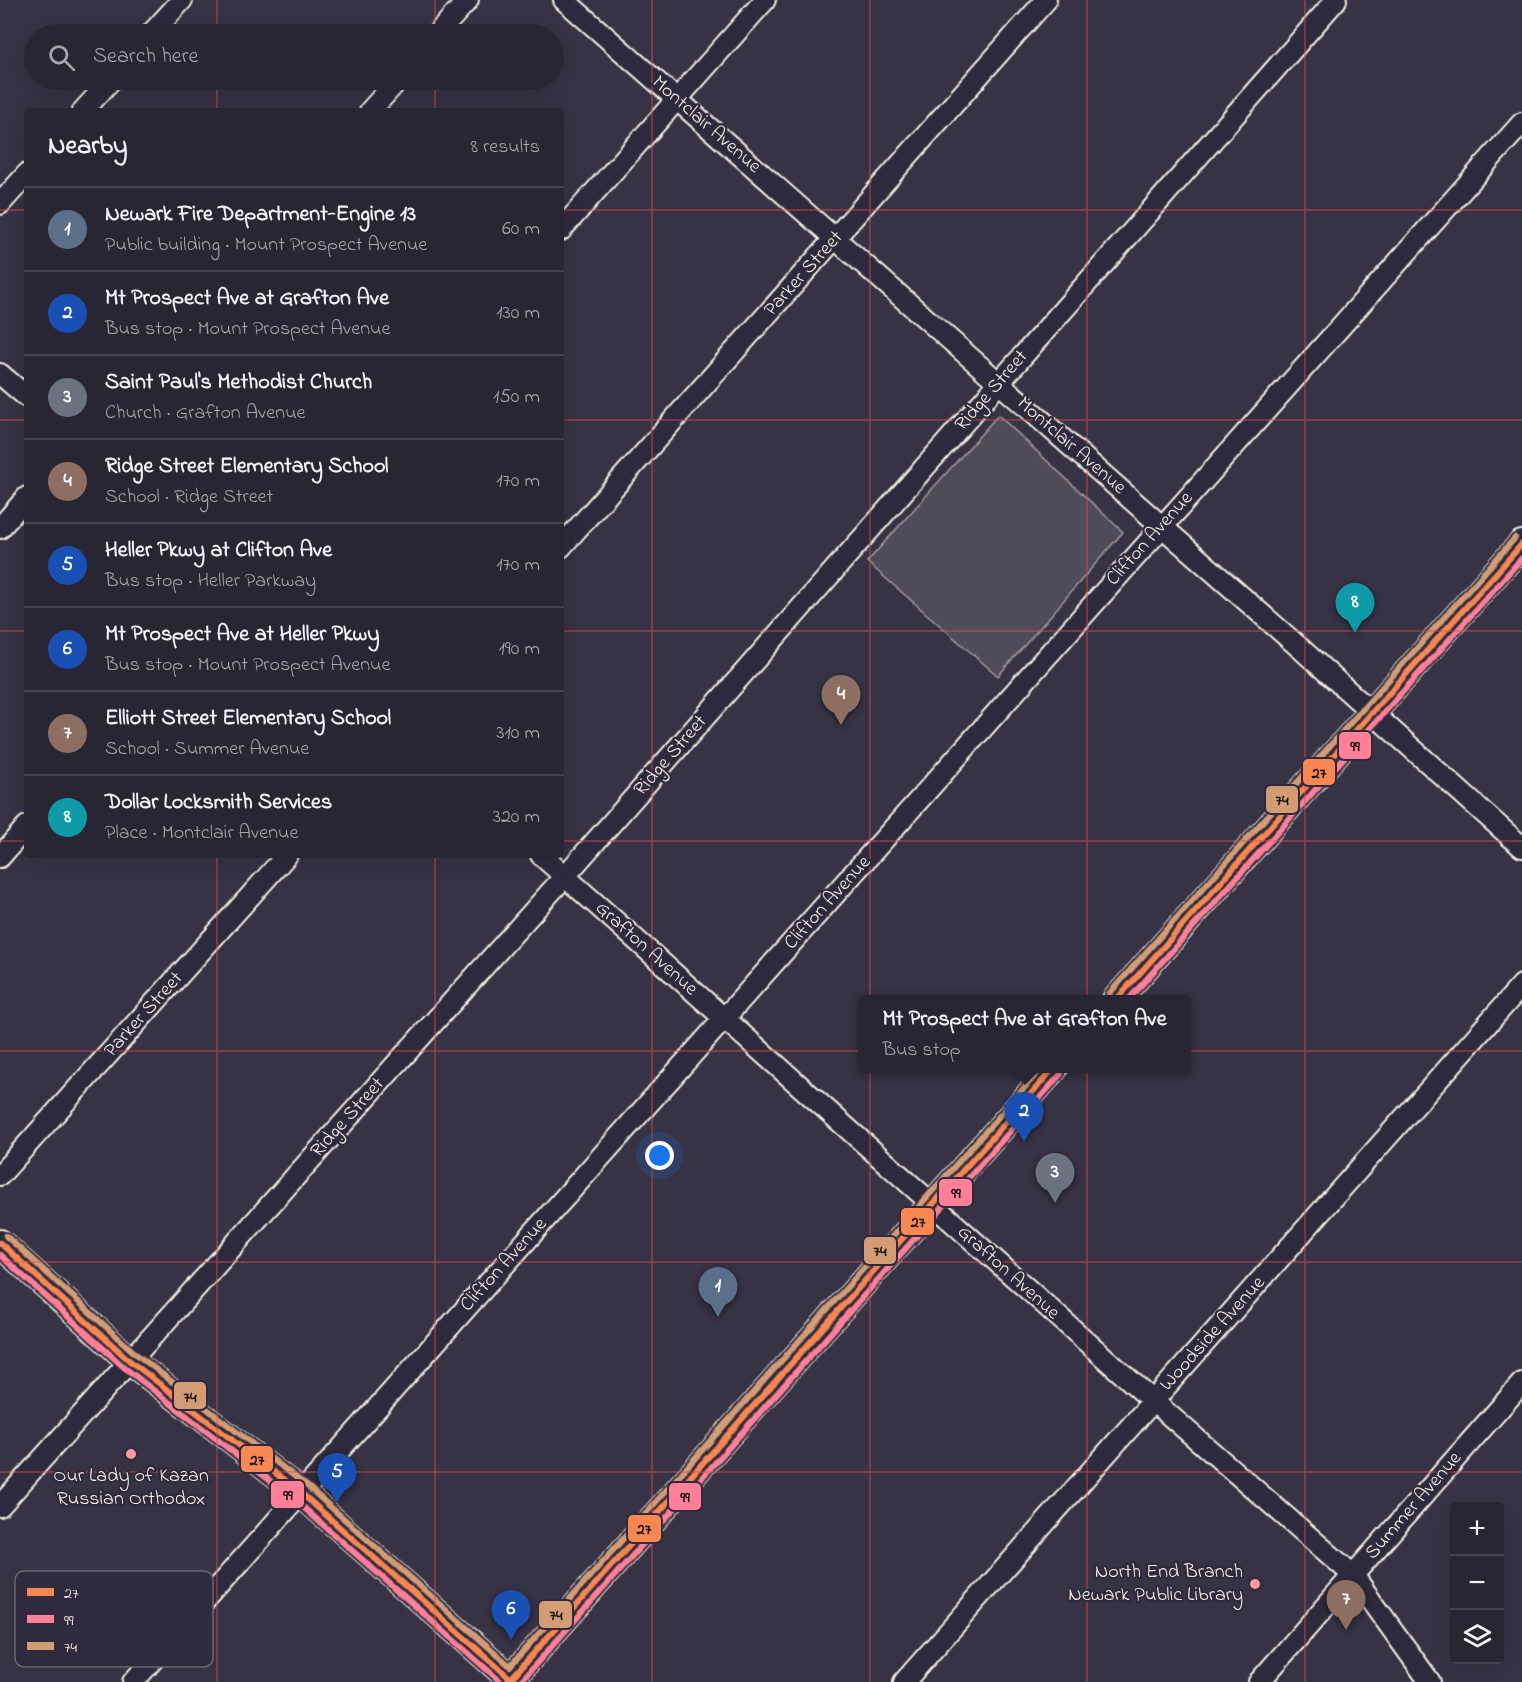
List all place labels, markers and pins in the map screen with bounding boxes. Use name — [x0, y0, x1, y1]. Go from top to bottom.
pin: 8 — [1336, 584, 1374, 633]
pin: 4 — [822, 676, 860, 725]
pin: 2 — [1004, 1092, 1044, 1142]
pin: 3 — [1036, 1154, 1074, 1203]
pin: 1 — [698, 1268, 738, 1317]
marker: Our Lady of Kazan Russian Orthodox — [124, 1447, 138, 1461]
pin: 5 — [318, 1454, 356, 1503]
place label: Our Lady of Kazan Russian Orthodox — [53, 1462, 209, 1514]
place label: North End Branch Newark Public Library — [1068, 1558, 1243, 1610]
marker: North End Branch Newark Public Library — [1248, 1577, 1262, 1591]
pin: 7 — [1326, 1580, 1366, 1630]
pin: 6 — [492, 1590, 530, 1640]

